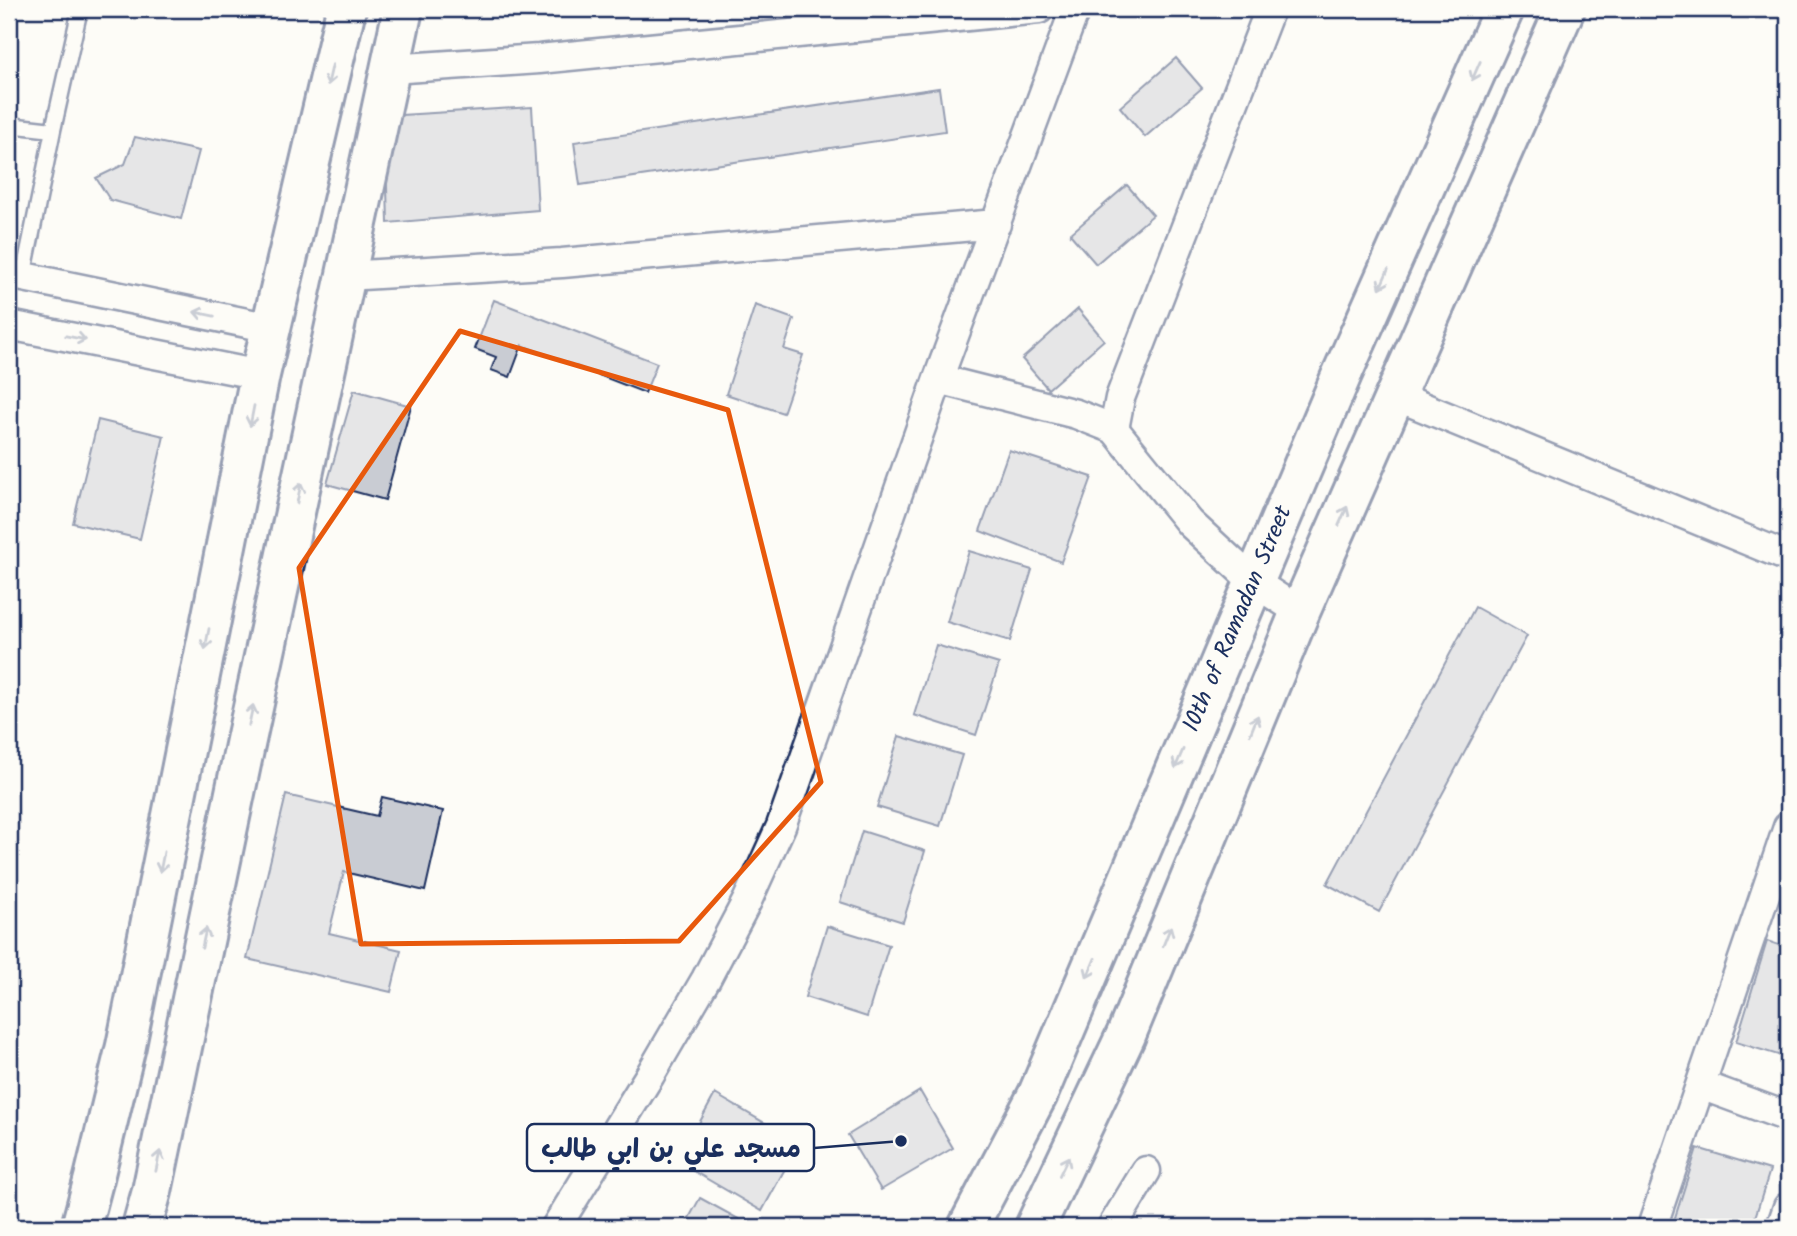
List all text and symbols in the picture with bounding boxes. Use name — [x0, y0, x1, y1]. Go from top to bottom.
one-way arrow — [1469, 60, 1482, 81]
one-way arrow — [323, 63, 336, 86]
one-way arrow — [1377, 268, 1390, 289]
one-way arrow — [193, 307, 216, 321]
one-way arrow — [64, 332, 87, 346]
one-way arrow — [244, 404, 258, 427]
one-way arrow — [292, 482, 306, 505]
street label: 10th of Ramadan Street — [1173, 499, 1304, 738]
one-way arrow — [1337, 506, 1350, 527]
one-way arrow — [200, 627, 214, 650]
one-way arrow — [245, 704, 258, 727]
one-way arrow — [1248, 715, 1261, 737]
one-way arrow — [1172, 747, 1185, 769]
one-way arrow — [155, 850, 169, 873]
one-way arrow — [1162, 926, 1175, 947]
one-way arrow — [198, 927, 212, 950]
one-way arrow — [1084, 957, 1097, 979]
callout: مسجد علي بن ابي طالب — [527, 1124, 814, 1171]
text: مسجد علي بن ابي طالب — [541, 1129, 801, 1172]
one-way arrow — [152, 1150, 166, 1173]
one-way arrow — [1058, 1156, 1071, 1177]

